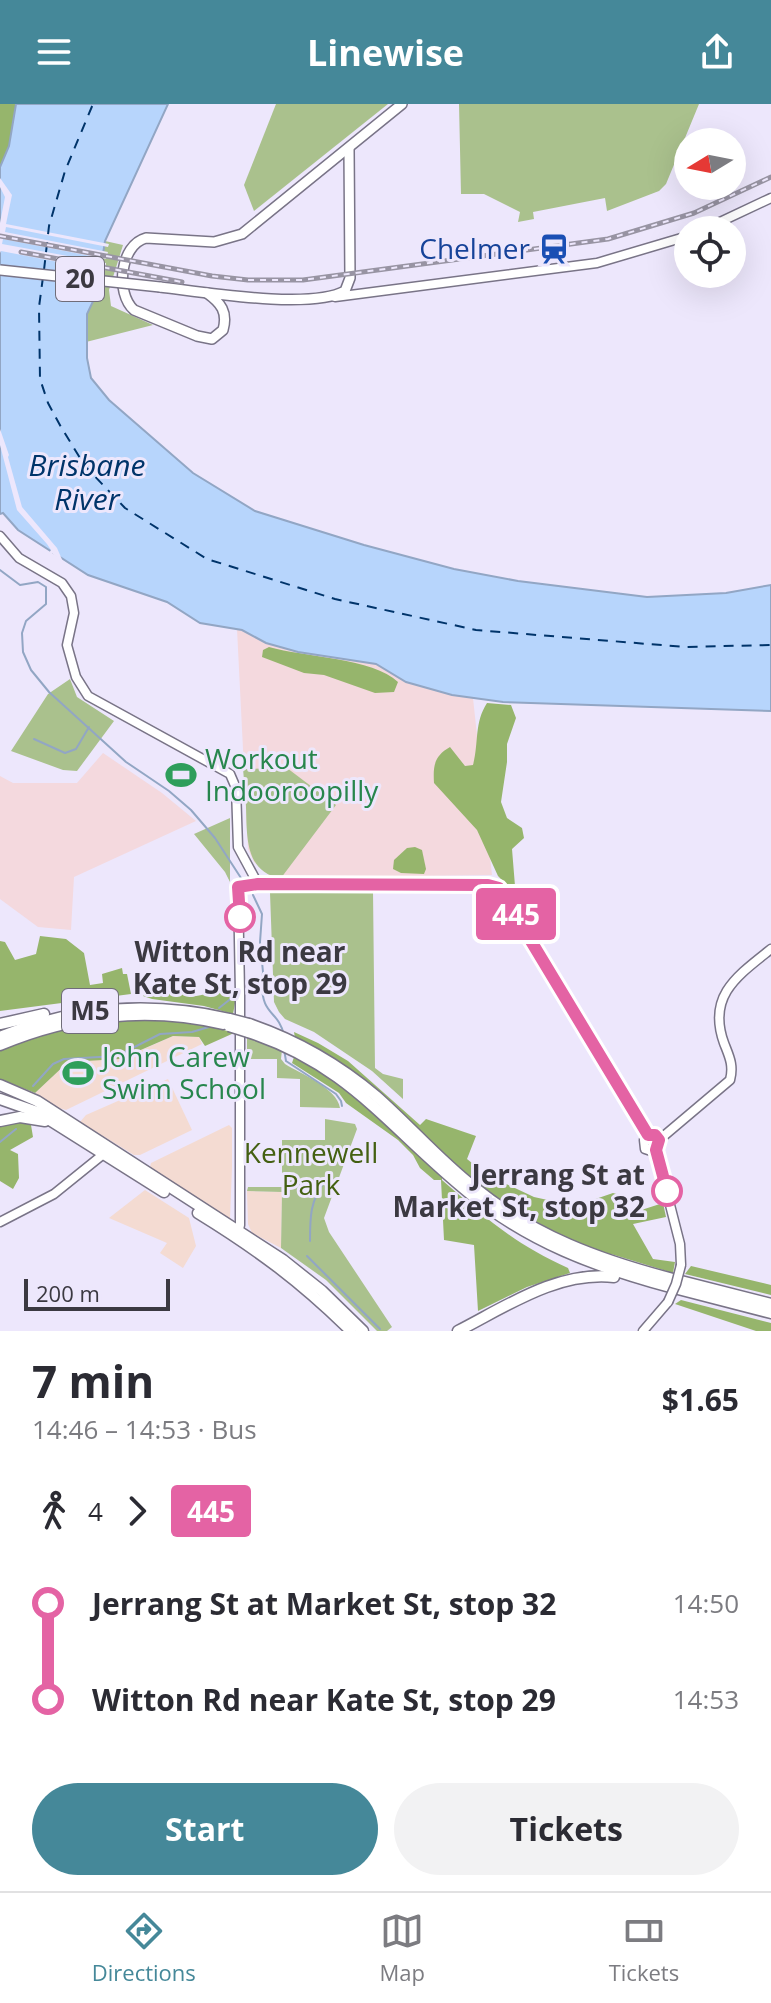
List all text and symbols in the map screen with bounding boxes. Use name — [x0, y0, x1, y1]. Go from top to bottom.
text: Linewise — [307, 28, 464, 77]
icon: menu — [32, 30, 76, 74]
icon: share — [695, 30, 739, 74]
north arrow — [674, 128, 746, 200]
map controls — [674, 128, 746, 288]
button: locate — [674, 216, 746, 288]
place label: Chelmer — [419, 229, 531, 267]
station icon: Chelmer — [537, 232, 571, 266]
road number: 20 — [56, 257, 104, 301]
water label: Brisbane River — [29, 444, 145, 519]
place label: Workout Indooroopilly — [205, 739, 379, 809]
sports icon: Workout Indooroopilly — [164, 758, 198, 792]
line badge: 445 — [470, 888, 562, 940]
text: 445 — [492, 895, 540, 933]
marker: Witton Rd near Kate St, stop 29 — [225, 902, 255, 932]
place label: Witton Rd near Kate St, stop 29 — [133, 932, 347, 1002]
road number: M5 — [62, 989, 118, 1033]
place label: John Carew Swim School — [99, 1037, 266, 1107]
sports icon: John Carew Swim School — [61, 1056, 95, 1090]
park label: Kennewell Park — [244, 1133, 378, 1203]
place label: Jerrang St at Market St, stop 32 — [392, 1155, 645, 1225]
marker: Jerrang St at Market St, stop 32 — [652, 1176, 682, 1206]
scale bar — [24, 1275, 170, 1311]
text: 200 m — [36, 1278, 100, 1308]
text: 7 min — [32, 1351, 154, 1411]
text: $1.65 — [662, 1379, 739, 1420]
text: 14:46 – 14:53 · Bus — [32, 1411, 257, 1447]
icon: walk — [32, 1489, 76, 1533]
icon: forward — [115, 1489, 159, 1533]
text: 445 — [187, 1492, 235, 1530]
text: 4 — [88, 1493, 103, 1529]
text: Jerrang St at Market St, stop 32 — [92, 1583, 556, 1624]
text: 14:50 — [673, 1585, 739, 1621]
text: Witton Rd near Kate St, stop 29 — [92, 1679, 556, 1720]
text: 14:53 — [673, 1681, 739, 1717]
button: Start — [32, 1783, 378, 1875]
button: Tickets — [394, 1783, 739, 1875]
tab: Directions — [92, 1909, 196, 1987]
tab: Map — [380, 1909, 425, 1987]
tab: Tickets — [609, 1909, 679, 1987]

